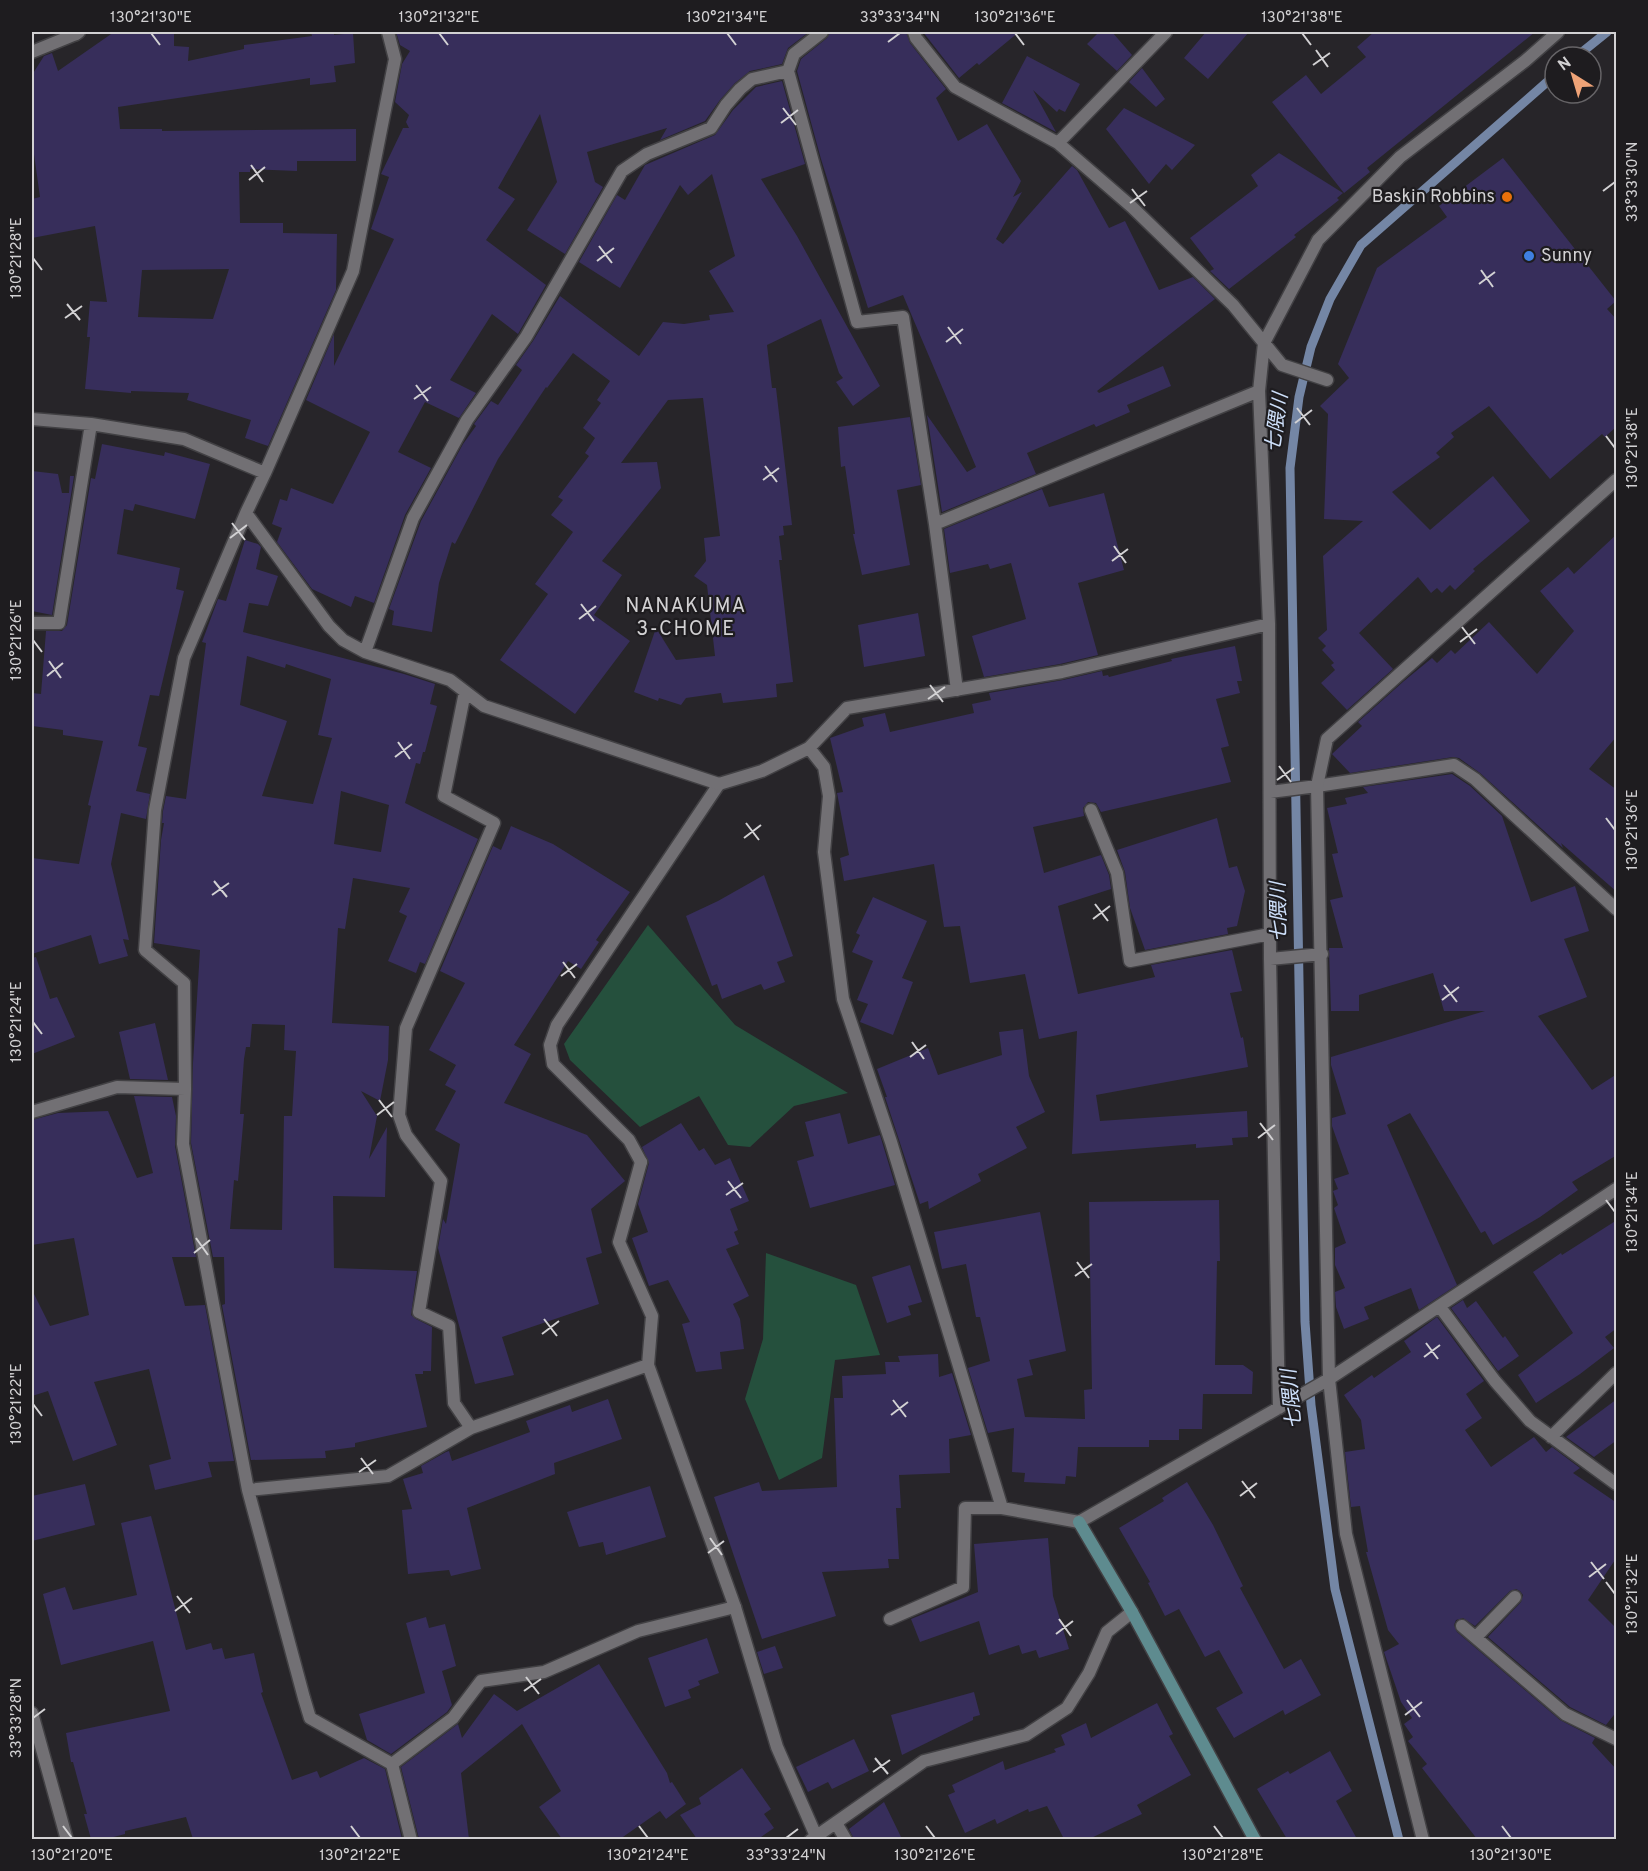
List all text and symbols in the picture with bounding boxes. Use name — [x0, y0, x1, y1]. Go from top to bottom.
text: 130°21'30"E — [110, 9, 192, 28]
text: 130°21'32"E — [398, 9, 480, 28]
text: 130°21'34"E — [686, 9, 768, 28]
text: 33°33'34"N — [860, 9, 940, 28]
text: 130°21'36"E — [974, 9, 1056, 28]
text: 130°21'38"E — [1261, 9, 1343, 28]
north arrow — [1543, 45, 1603, 105]
text: N — [1555, 53, 1576, 76]
text: 33°33'30"N — [1624, 142, 1643, 222]
place label: Baskin Robbins — [1372, 186, 1495, 209]
marker: Baskin Robbins — [1500, 190, 1514, 204]
text: 130°21'28"E — [8, 217, 27, 299]
place label: Sunny — [1541, 245, 1592, 268]
marker: Sunny — [1522, 249, 1536, 263]
water label: 七隈川 — [1261, 390, 1295, 455]
text: 130°21'38"E — [1624, 407, 1643, 489]
district label: NANAKUMA 3-CHOME — [625, 594, 747, 643]
text: 130°21'26"E — [8, 599, 27, 681]
text: 130°21'36"E — [1624, 789, 1643, 871]
water label: 七隈川 — [1266, 880, 1294, 942]
text: 130°21'24"E — [8, 981, 27, 1063]
text: 130°21'34"E — [1624, 1171, 1643, 1253]
text: 130°21'22"E — [8, 1363, 27, 1445]
water label: 七隈川 — [1277, 1366, 1309, 1430]
text: 130°21'32"E — [1624, 1553, 1643, 1635]
text: 33°33'28"N — [8, 1678, 27, 1758]
text: 130°21'20"E — [31, 1847, 113, 1866]
text: 130°21'22"E — [319, 1847, 401, 1866]
text: 130°21'24"E — [607, 1847, 689, 1866]
text: 33°33'24"N — [746, 1847, 826, 1866]
text: 130°21'26"E — [894, 1847, 976, 1866]
text: 130°21'28"E — [1182, 1847, 1264, 1866]
text: 130°21'30"E — [1470, 1847, 1552, 1866]

